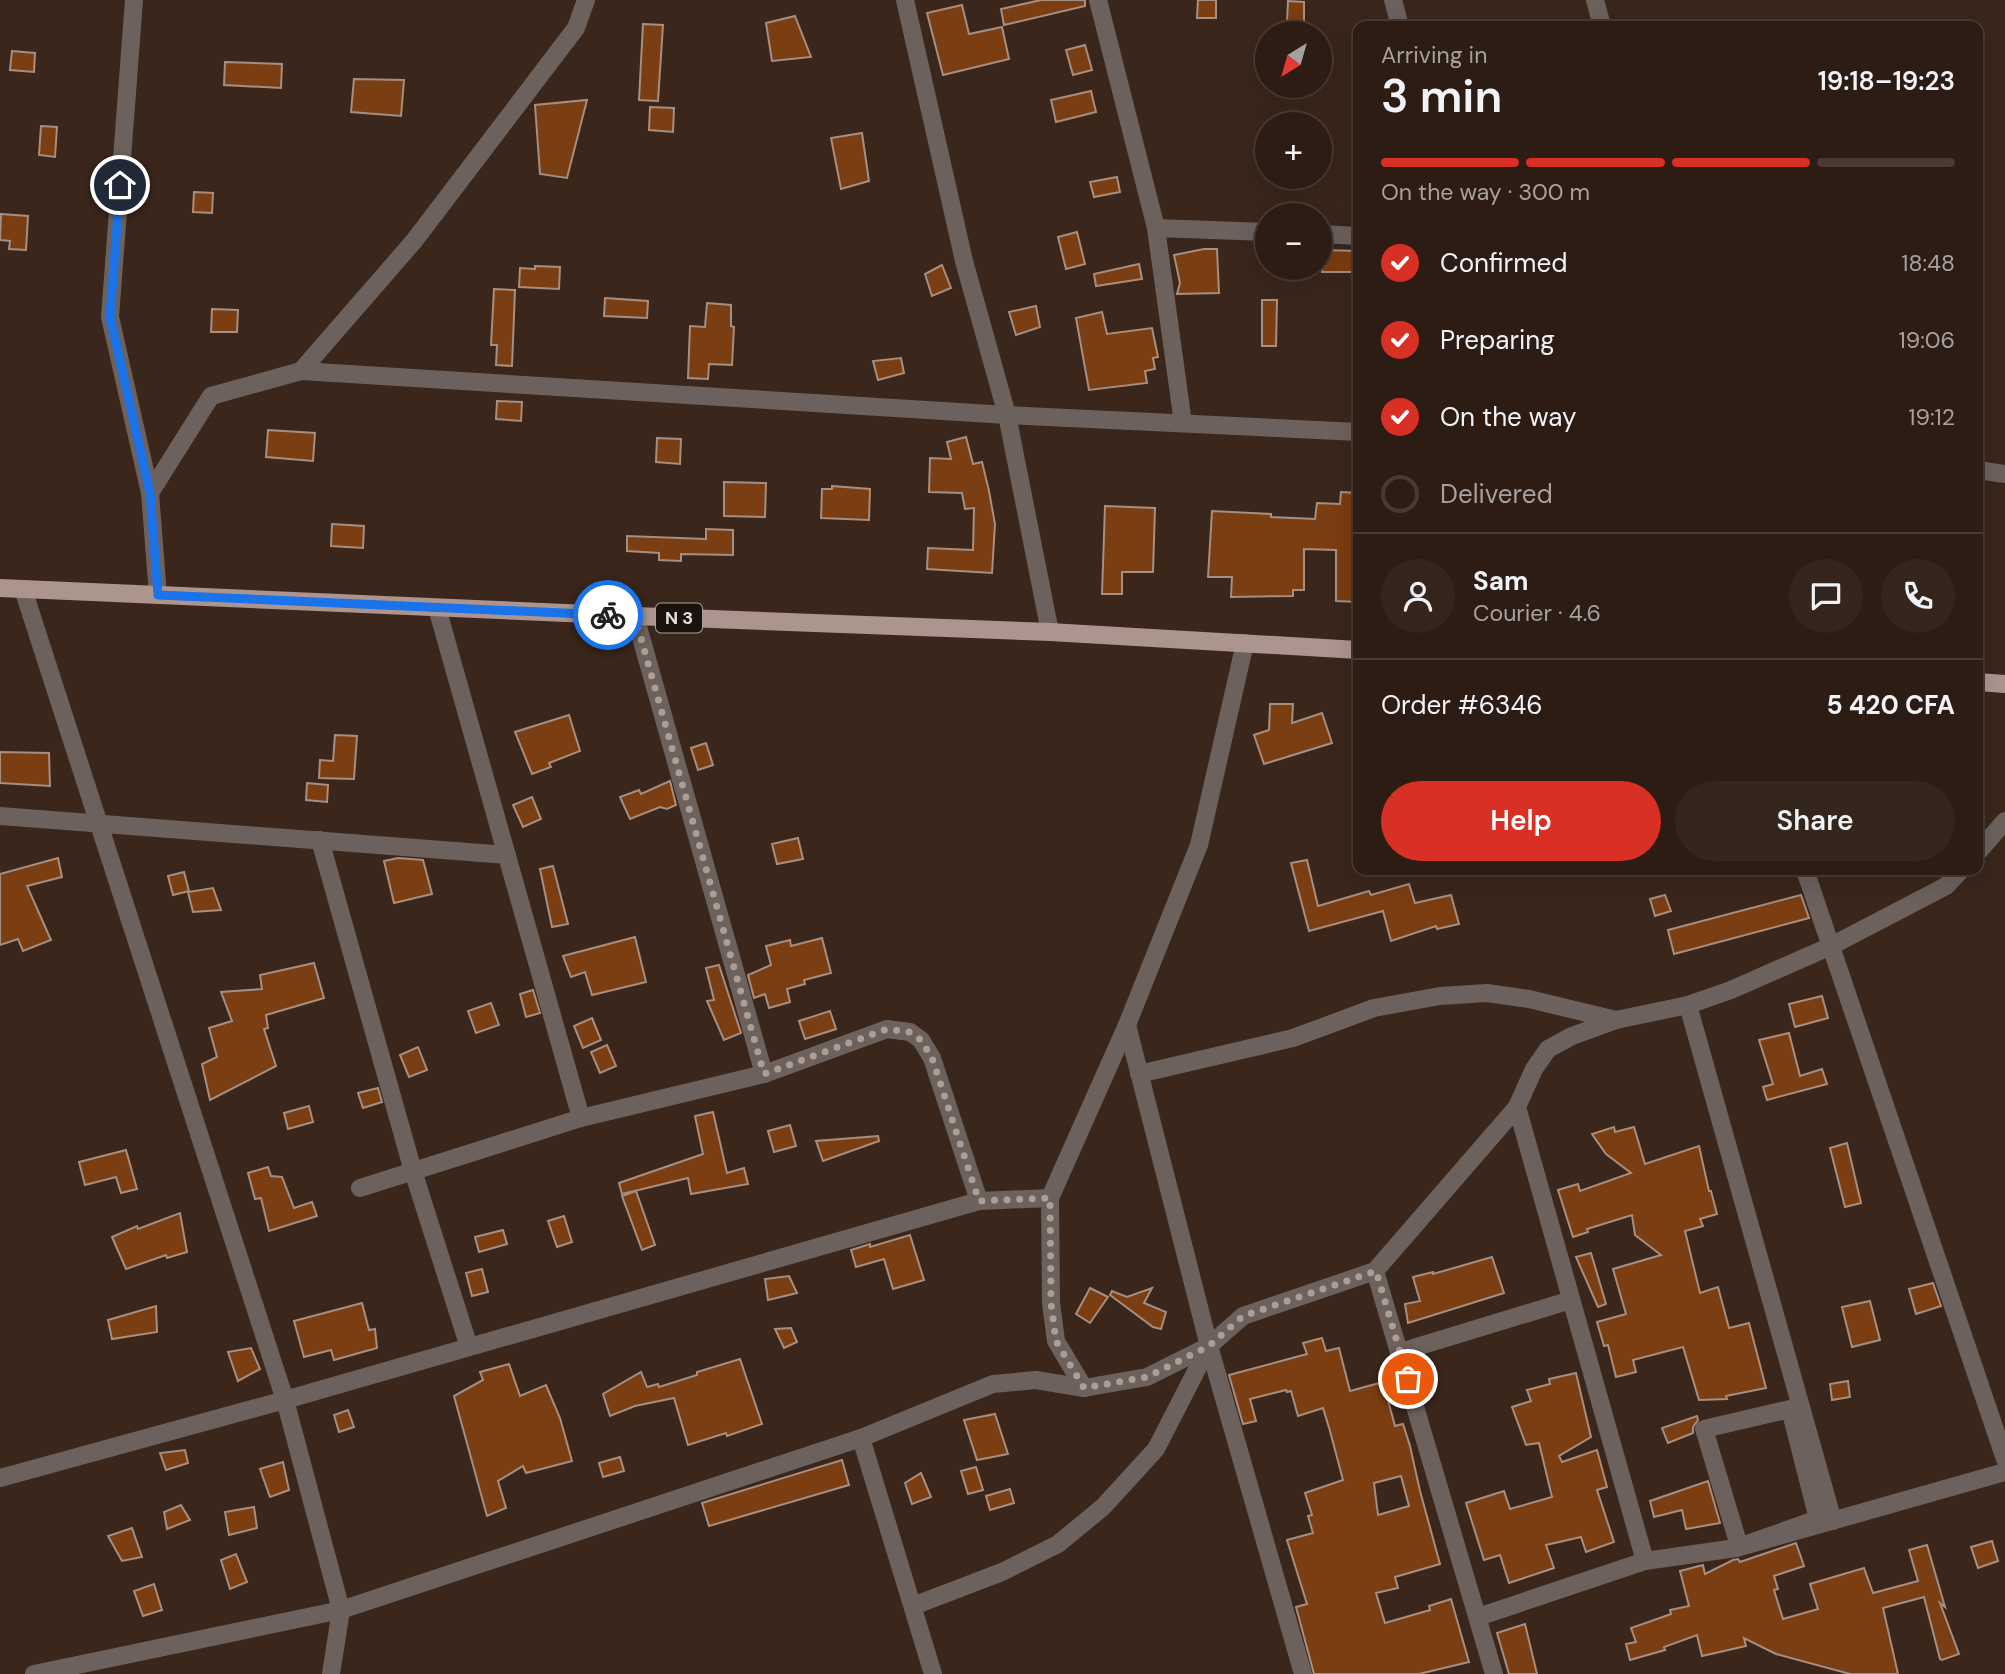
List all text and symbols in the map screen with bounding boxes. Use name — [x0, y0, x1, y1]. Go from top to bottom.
north arrow — [1255, 21, 1332, 98]
map controls — [1255, 21, 1332, 280]
text: Arriving in — [1381, 40, 1487, 70]
text: 19:18–19:23 — [1818, 64, 1955, 98]
text: 3 min — [1381, 66, 1502, 126]
button: + — [1255, 112, 1332, 189]
pin — [90, 155, 150, 215]
icon: home — [101, 166, 139, 204]
text: On the way · 300 m — [1381, 177, 1590, 207]
button: − — [1255, 203, 1332, 280]
icon: check — [1381, 244, 1419, 282]
text: Confirmed — [1440, 246, 1567, 280]
text: 18:48 — [1901, 248, 1955, 278]
icon: check — [1381, 321, 1419, 359]
text: Preparing — [1440, 323, 1555, 357]
text: 19:06 — [1899, 325, 1955, 355]
icon: check — [1381, 398, 1419, 436]
text: On the way — [1440, 400, 1576, 434]
text: 19:12 — [1908, 402, 1955, 432]
text: Delivered — [1440, 477, 1553, 511]
button: person — [1381, 559, 1455, 633]
button: chat — [1789, 559, 1863, 633]
button: phone — [1881, 559, 1955, 633]
text: Sam — [1473, 564, 1528, 598]
courier — [573, 580, 643, 650]
icon: bike — [589, 596, 627, 634]
text: Courier · 4.6 — [1473, 598, 1601, 628]
road number: N 3 — [656, 604, 702, 632]
text: Order #6346 — [1381, 688, 1543, 722]
text: 5 420 CFA — [1826, 688, 1955, 722]
button: Help — [1381, 781, 1661, 861]
button: Share — [1675, 781, 1955, 861]
pin — [1378, 1349, 1438, 1409]
icon: bag — [1389, 1360, 1427, 1398]

